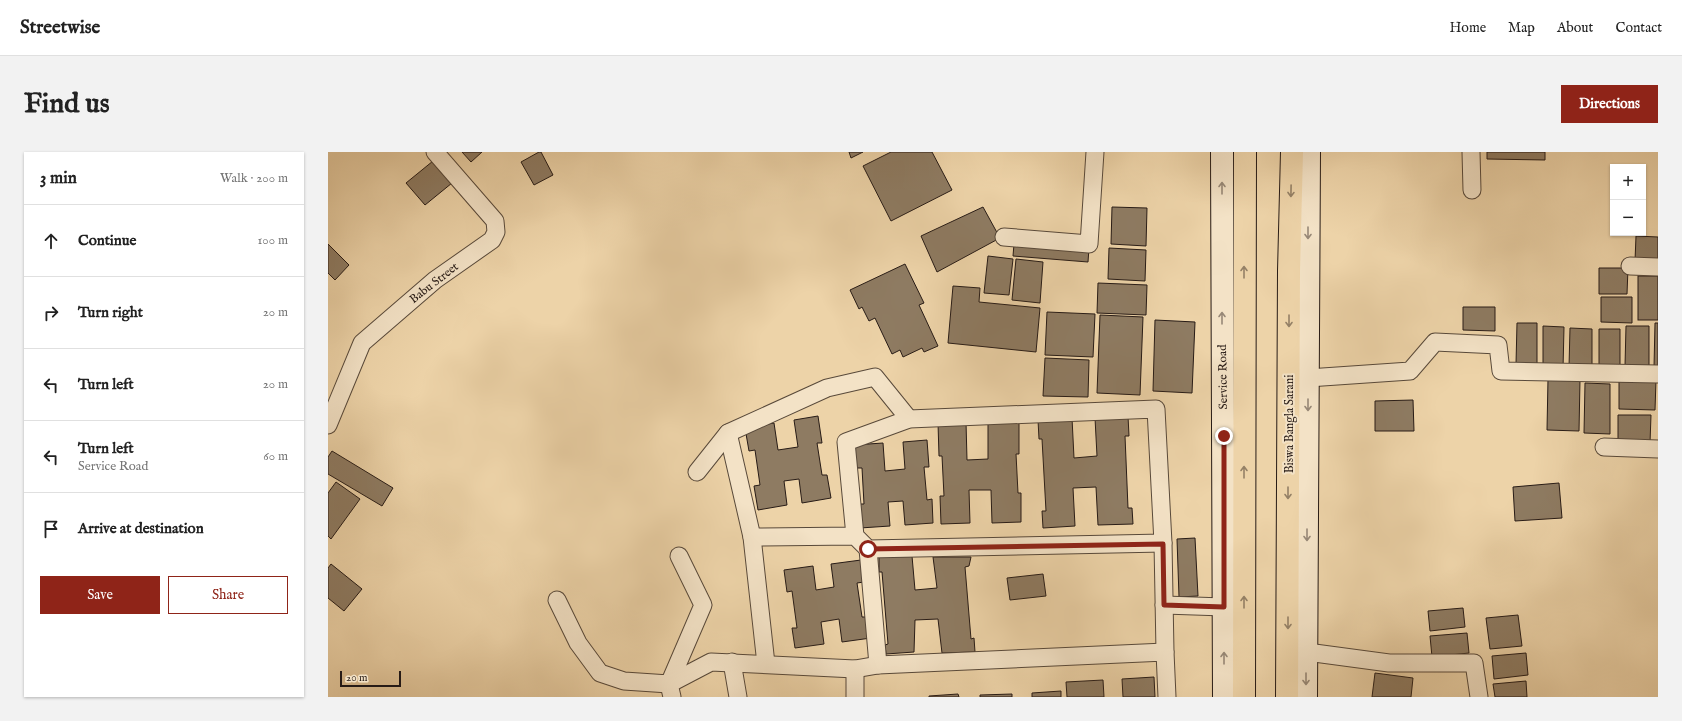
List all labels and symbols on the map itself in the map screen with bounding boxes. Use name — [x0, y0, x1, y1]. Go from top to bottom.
one-way arrow — [1218, 182, 1226, 195]
one-way arrow — [1287, 184, 1295, 197]
one-way arrow — [1304, 226, 1312, 239]
street label: Babu Street — [406, 259, 462, 307]
one-way arrow — [1240, 266, 1248, 279]
one-way arrow — [1218, 312, 1226, 325]
one-way arrow — [1285, 314, 1293, 327]
street label: Service Road — [1215, 344, 1231, 410]
street label: Biswa Bangla Sarani — [1282, 375, 1297, 473]
one-way arrow — [1304, 398, 1312, 411]
route end — [1215, 427, 1233, 445]
one-way arrow — [1240, 466, 1248, 479]
one-way arrow — [1284, 486, 1292, 499]
one-way arrow — [1303, 528, 1311, 541]
route start — [859, 540, 877, 558]
one-way arrow — [1240, 596, 1248, 609]
one-way arrow — [1284, 616, 1292, 629]
one-way arrow — [1220, 652, 1228, 665]
scale bar — [340, 669, 401, 688]
one-way arrow — [1303, 672, 1310, 685]

